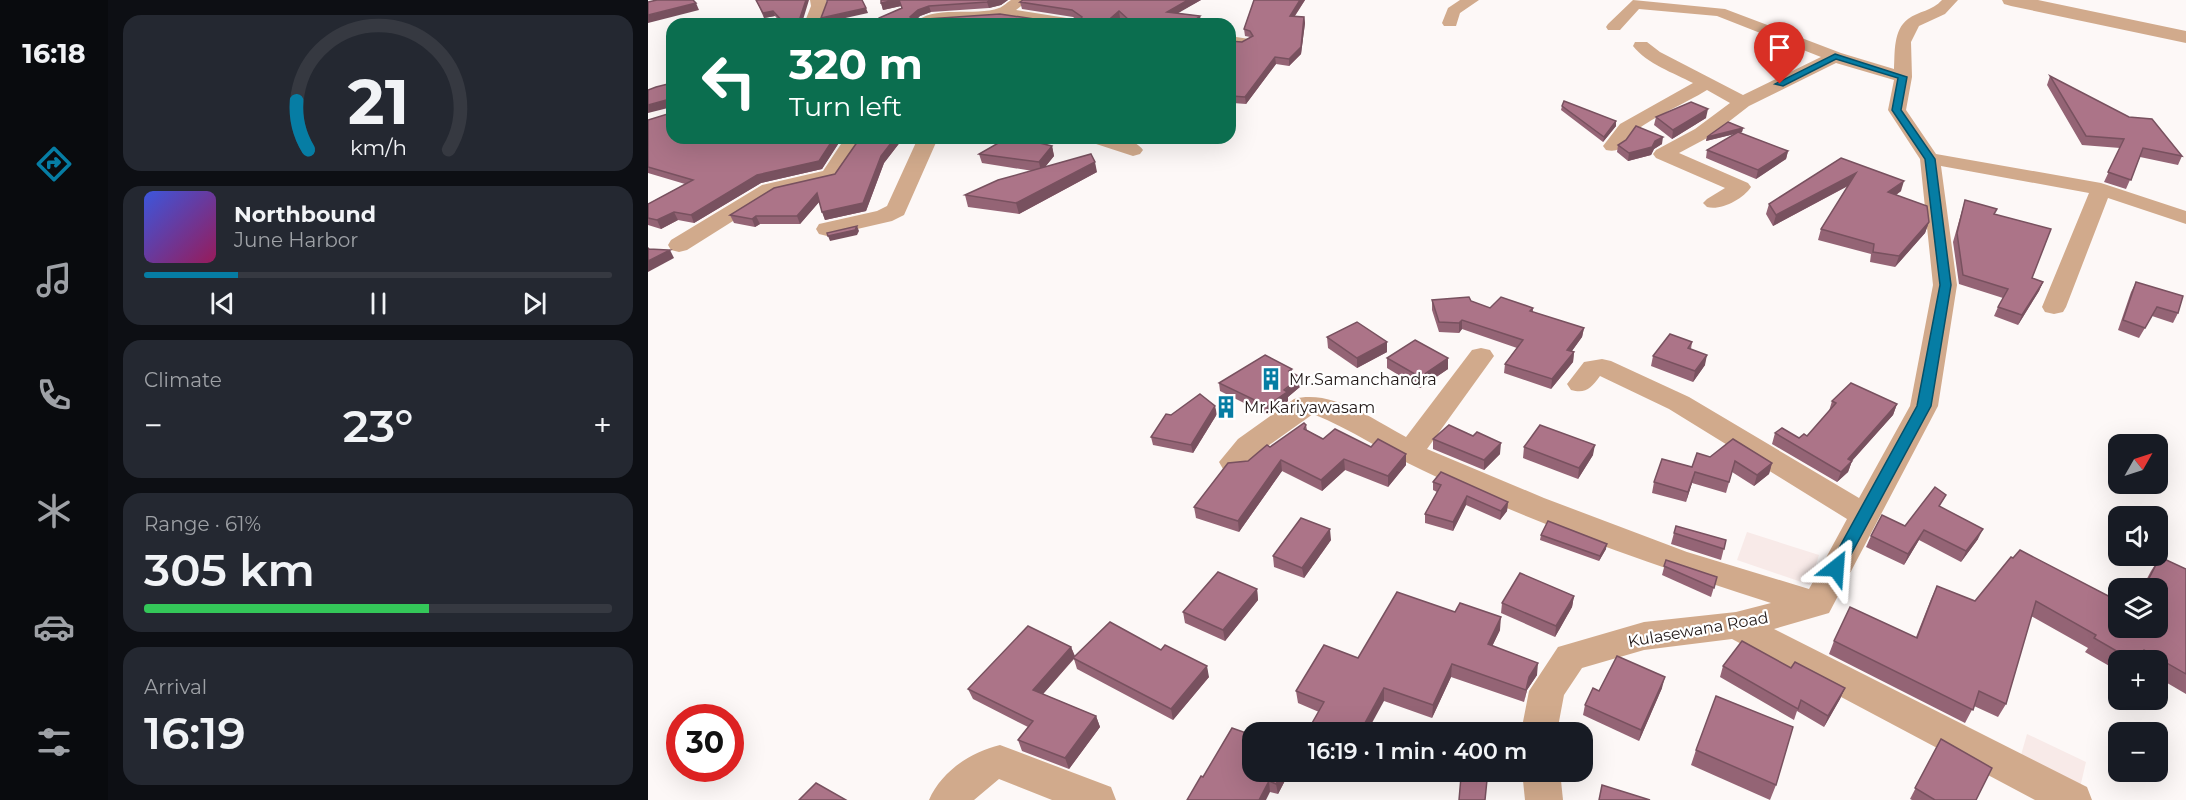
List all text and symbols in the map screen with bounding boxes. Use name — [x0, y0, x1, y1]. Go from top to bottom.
pin — [1754, 22, 1805, 84]
icon: arrive — [1763, 31, 1796, 64]
text: 16:18 — [22, 37, 86, 70]
text: 320 m — [789, 38, 923, 90]
icon: left — [690, 42, 768, 120]
text: 21 — [347, 64, 409, 140]
text: Turn left — [789, 90, 902, 123]
text: km/h — [349, 134, 407, 160]
icon: directions — [33, 143, 75, 185]
text: Northbound — [234, 201, 376, 228]
text: June Harbor — [234, 228, 358, 252]
icon: music — [33, 259, 75, 301]
icon: previous — [206, 287, 239, 320]
icon: pause — [362, 287, 395, 320]
icon: next — [518, 287, 551, 320]
building icon: Mr.Samanchandra — [1258, 366, 1284, 392]
text: Climate — [144, 368, 222, 392]
place label: Mr.Samanchandra — [1289, 370, 1437, 389]
icon: phone — [33, 374, 75, 416]
building icon: Mr.Kariyawasam — [1213, 394, 1239, 420]
text: 23° — [343, 398, 413, 453]
place label: Mr.Kariyawasam — [1244, 398, 1375, 417]
text: − — [144, 405, 163, 445]
text: + — [593, 405, 612, 445]
north arrow — [2108, 434, 2168, 494]
map controls — [2108, 434, 2168, 782]
icon: climate — [33, 490, 75, 532]
button: sound — [2108, 506, 2168, 566]
text: Range · 61% — [144, 512, 261, 536]
position arrow — [1804, 536, 1868, 600]
text: 305 km — [144, 542, 315, 597]
button: layers — [2108, 578, 2168, 638]
icon: car — [33, 606, 75, 648]
street label: Kulasewana Road — [1626, 608, 1770, 651]
button: + — [2108, 650, 2168, 710]
text: Arrival — [144, 675, 207, 699]
speed limit sign: 30 — [666, 704, 744, 782]
text: 16:19 — [144, 705, 246, 760]
icon: filters — [33, 721, 75, 763]
button: − — [2108, 722, 2168, 782]
text: 16:19 · 1 min · 400 m — [1308, 738, 1527, 765]

